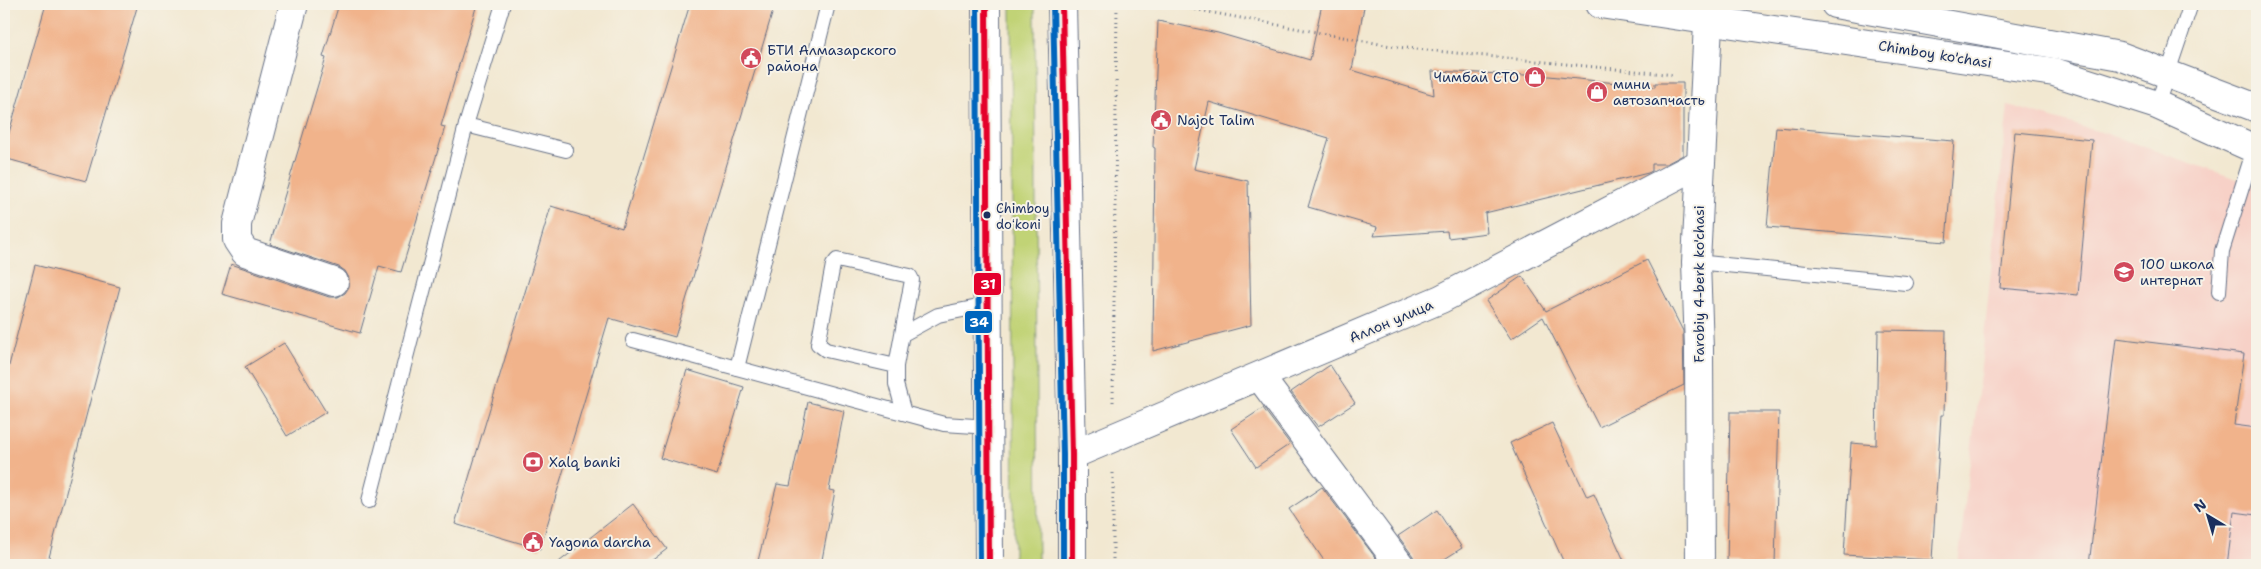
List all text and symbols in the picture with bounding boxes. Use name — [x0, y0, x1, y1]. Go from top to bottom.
street label: Chimboy ko'chasi — [1877, 36, 1993, 72]
place label: БТИ Алмазарского района — [767, 41, 896, 75]
public building icon: БТИ Алмазарского района — [739, 46, 763, 70]
shop icon: Чимбай СТО — [1523, 65, 1547, 89]
place label: Чимбай СТО — [1434, 68, 1519, 86]
place label: мини автозапчасть — [1613, 75, 1705, 109]
shop icon: мини автозапчасть — [1585, 80, 1609, 104]
public building icon: Najot Talim — [1149, 108, 1173, 132]
place label: Najot Talim — [1177, 111, 1255, 129]
place label: Chimboy doʻkoni — [996, 200, 1049, 233]
street label: Farobiy 4-berk ko'chasi — [1690, 205, 1708, 363]
marker: Chimboy doʻkoni — [982, 210, 992, 220]
place label: 100 школа интернат — [2140, 255, 2214, 289]
school or university icon: 100 школа интернат — [2112, 260, 2136, 284]
line badge: 31 — [973, 272, 1002, 296]
text: 31 — [980, 275, 996, 293]
street label: Аллон улица — [1346, 295, 1436, 347]
line badge: 34 — [964, 310, 993, 334]
text: 34 — [969, 313, 989, 331]
bank icon: Xalq banki — [521, 450, 545, 474]
place label: Xalq banki — [549, 453, 621, 471]
north arrow — [2184, 492, 2234, 542]
text: N — [2190, 495, 2210, 516]
public building icon: Yagona darcha — [521, 530, 545, 554]
place label: Yagona darcha — [549, 533, 651, 551]

